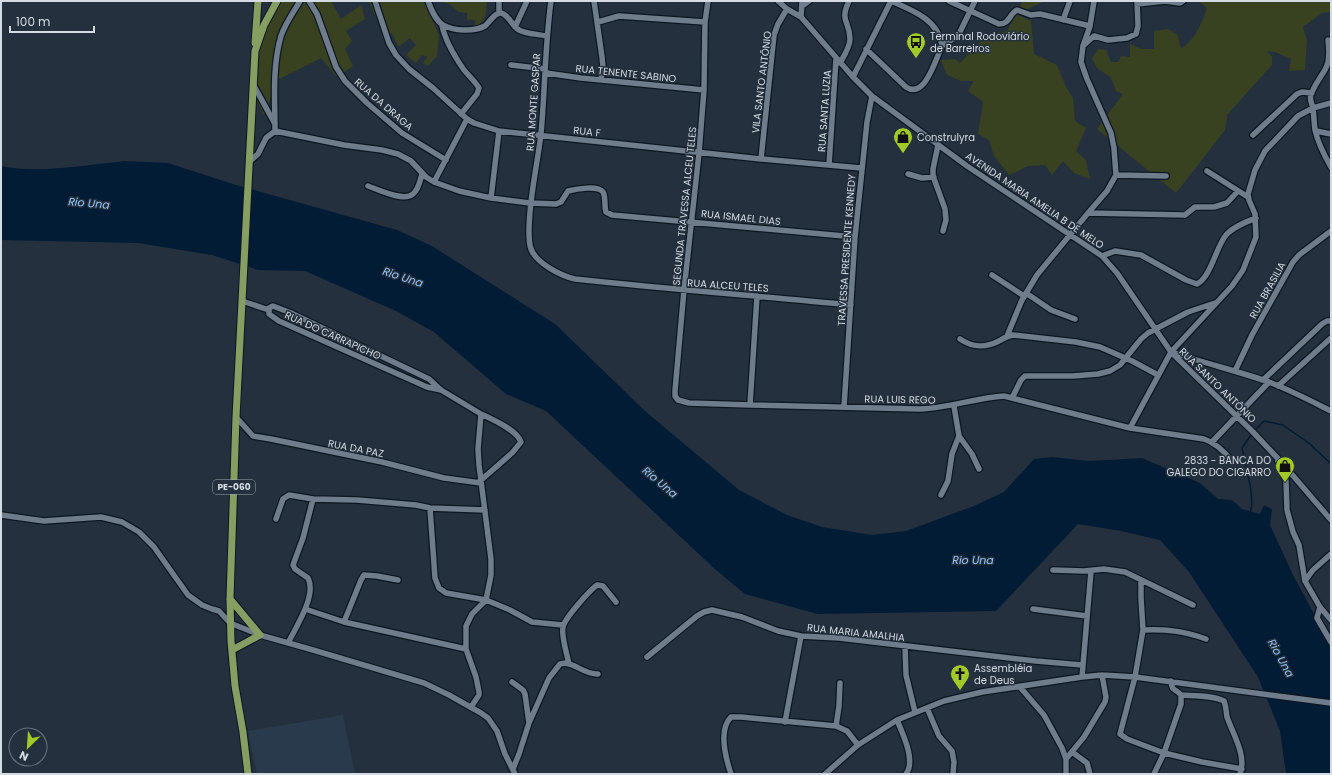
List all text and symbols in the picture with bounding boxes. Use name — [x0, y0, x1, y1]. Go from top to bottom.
scale bar — [10, 8, 94, 34]
text: 100 m — [16, 13, 50, 30]
place label: Terminal Rodoviário de Barreiros — [930, 29, 1029, 56]
street label: VILA SANTO ANTÔNIO — [748, 30, 775, 134]
bus stop icon: Terminal Rodoviário de Barreiros — [905, 31, 927, 59]
street label: RUA MONTE GASPAR — [523, 53, 544, 151]
street label: RUA TENENTE SABINO — [575, 61, 677, 86]
street label: RUA SANTA LUZIA — [814, 69, 835, 153]
street label: RUA DA DRAGA — [351, 75, 416, 134]
street label: RUA F — [573, 123, 601, 140]
street label: SEGUNDA TRAVESSA ALCEU TELES — [669, 126, 700, 286]
shop icon: Construlyra — [892, 126, 914, 154]
place label: Construlyra — [917, 130, 975, 145]
street label: AVENIDA MARIA AMELIA B DE MELO — [962, 148, 1107, 253]
street label: TRAVESSA PRESIDENTE KENNEDY — [834, 173, 859, 327]
water label: Rio Una — [68, 193, 111, 213]
street label: RUA ISMAEL DIAS — [700, 206, 782, 229]
street label: RUA BRASILIA — [1246, 259, 1289, 321]
water label: Rio Una — [381, 263, 426, 291]
street label: RUA ALCEU TELES — [687, 275, 769, 296]
street label: RUA DO CARRAPICHO — [282, 307, 383, 364]
street label: RUA SANTO ANTÔNIO — [1176, 344, 1260, 426]
street label: RUA LUIS REGO — [864, 391, 936, 408]
street label: RUA DA PAZ — [327, 436, 385, 461]
place label: 2833 - BANCA DO GALEGO DO CIGARRO — [1166, 453, 1271, 480]
shop icon: 2833 - BANCA DO GALEGO DO CIGARRO — [1274, 455, 1296, 483]
water label: Rio Una — [639, 462, 682, 502]
road number: PE-060 — [213, 480, 255, 494]
water label: Rio Una — [952, 552, 994, 568]
street label: RUA MARIA AMALHIA — [806, 620, 906, 645]
water label: Rio Una — [1264, 636, 1298, 681]
place label: Assembléia de Deus — [974, 661, 1032, 688]
church icon: Assembléia de Deus — [949, 663, 971, 691]
north arrow — [8, 727, 48, 767]
text: N — [17, 747, 31, 765]

